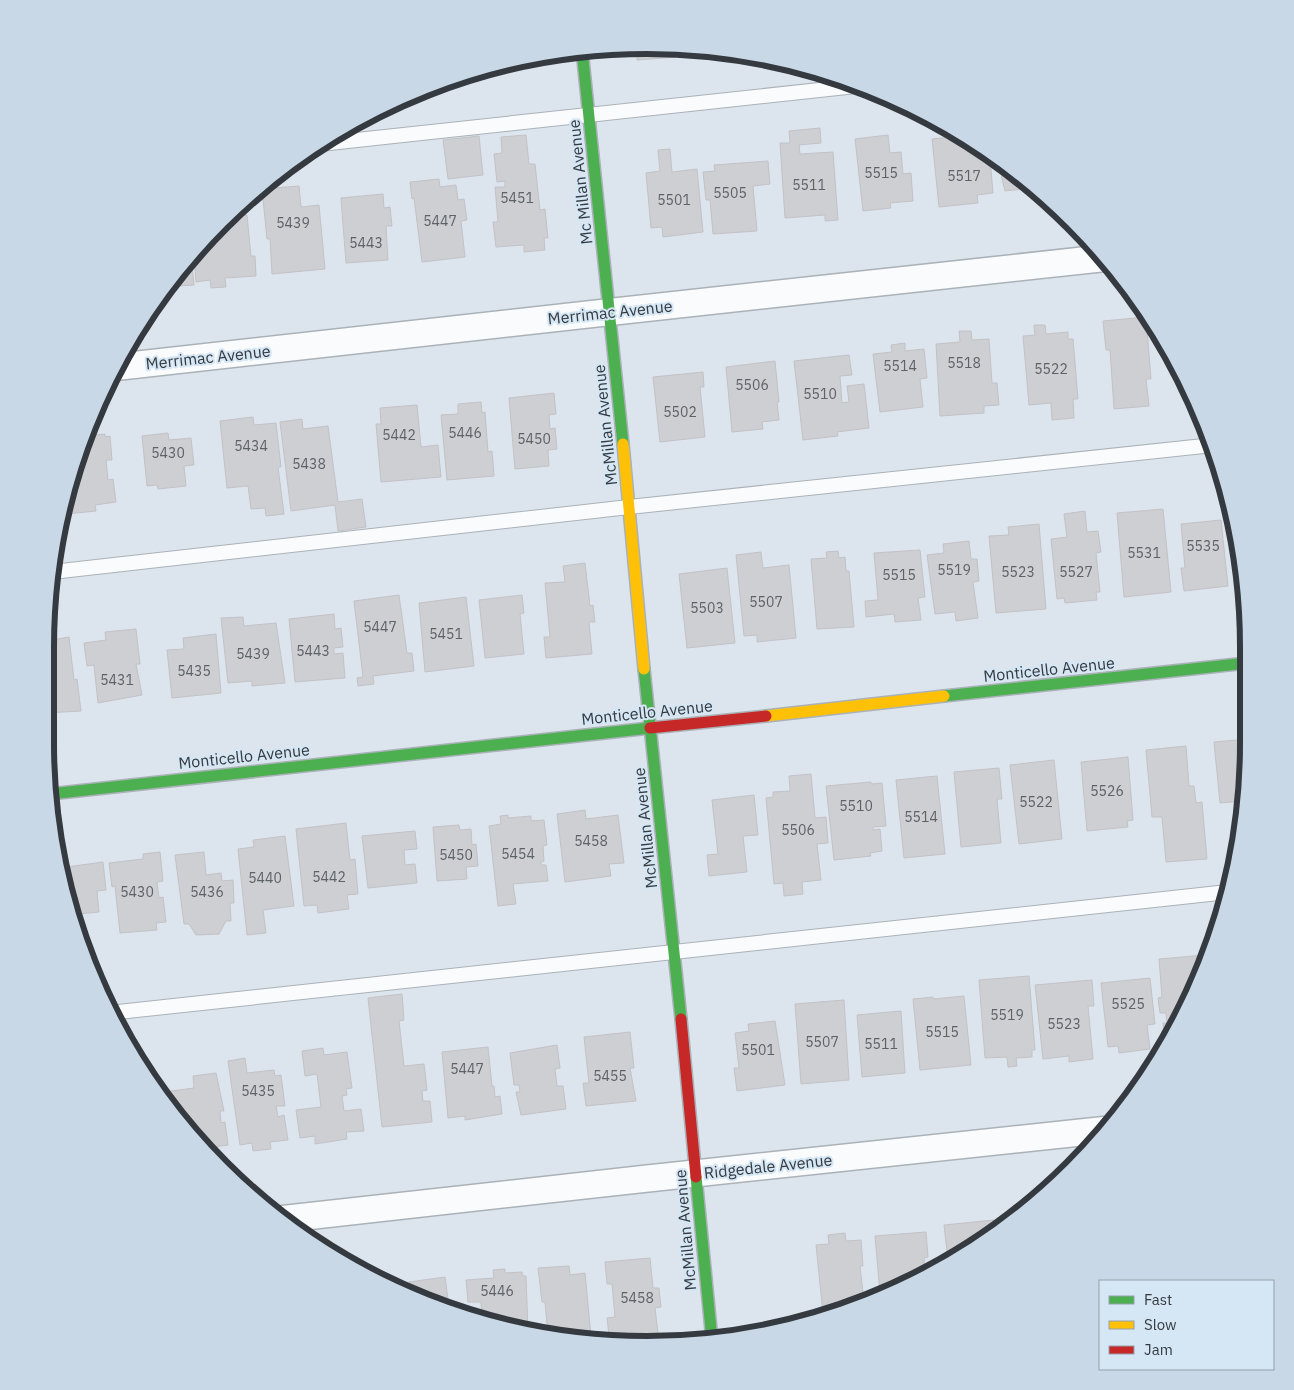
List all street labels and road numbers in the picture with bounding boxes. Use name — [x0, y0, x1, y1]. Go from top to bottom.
street label: Mc Millan Avenue — [563, 118, 596, 245]
street label: Merrimac Avenue — [547, 295, 674, 328]
street label: Merrimac Avenue — [145, 340, 272, 373]
street label: McMillan Avenue — [589, 363, 621, 486]
street label: Monticello Avenue — [982, 652, 1116, 686]
street label: Monticello Avenue — [580, 695, 714, 729]
street label: Monticello Avenue — [177, 739, 311, 773]
street label: McMillan Avenue — [629, 766, 661, 889]
street label: Ridgedale Avenue — [703, 1149, 833, 1183]
street label: McMillan Avenue — [670, 1168, 700, 1291]

